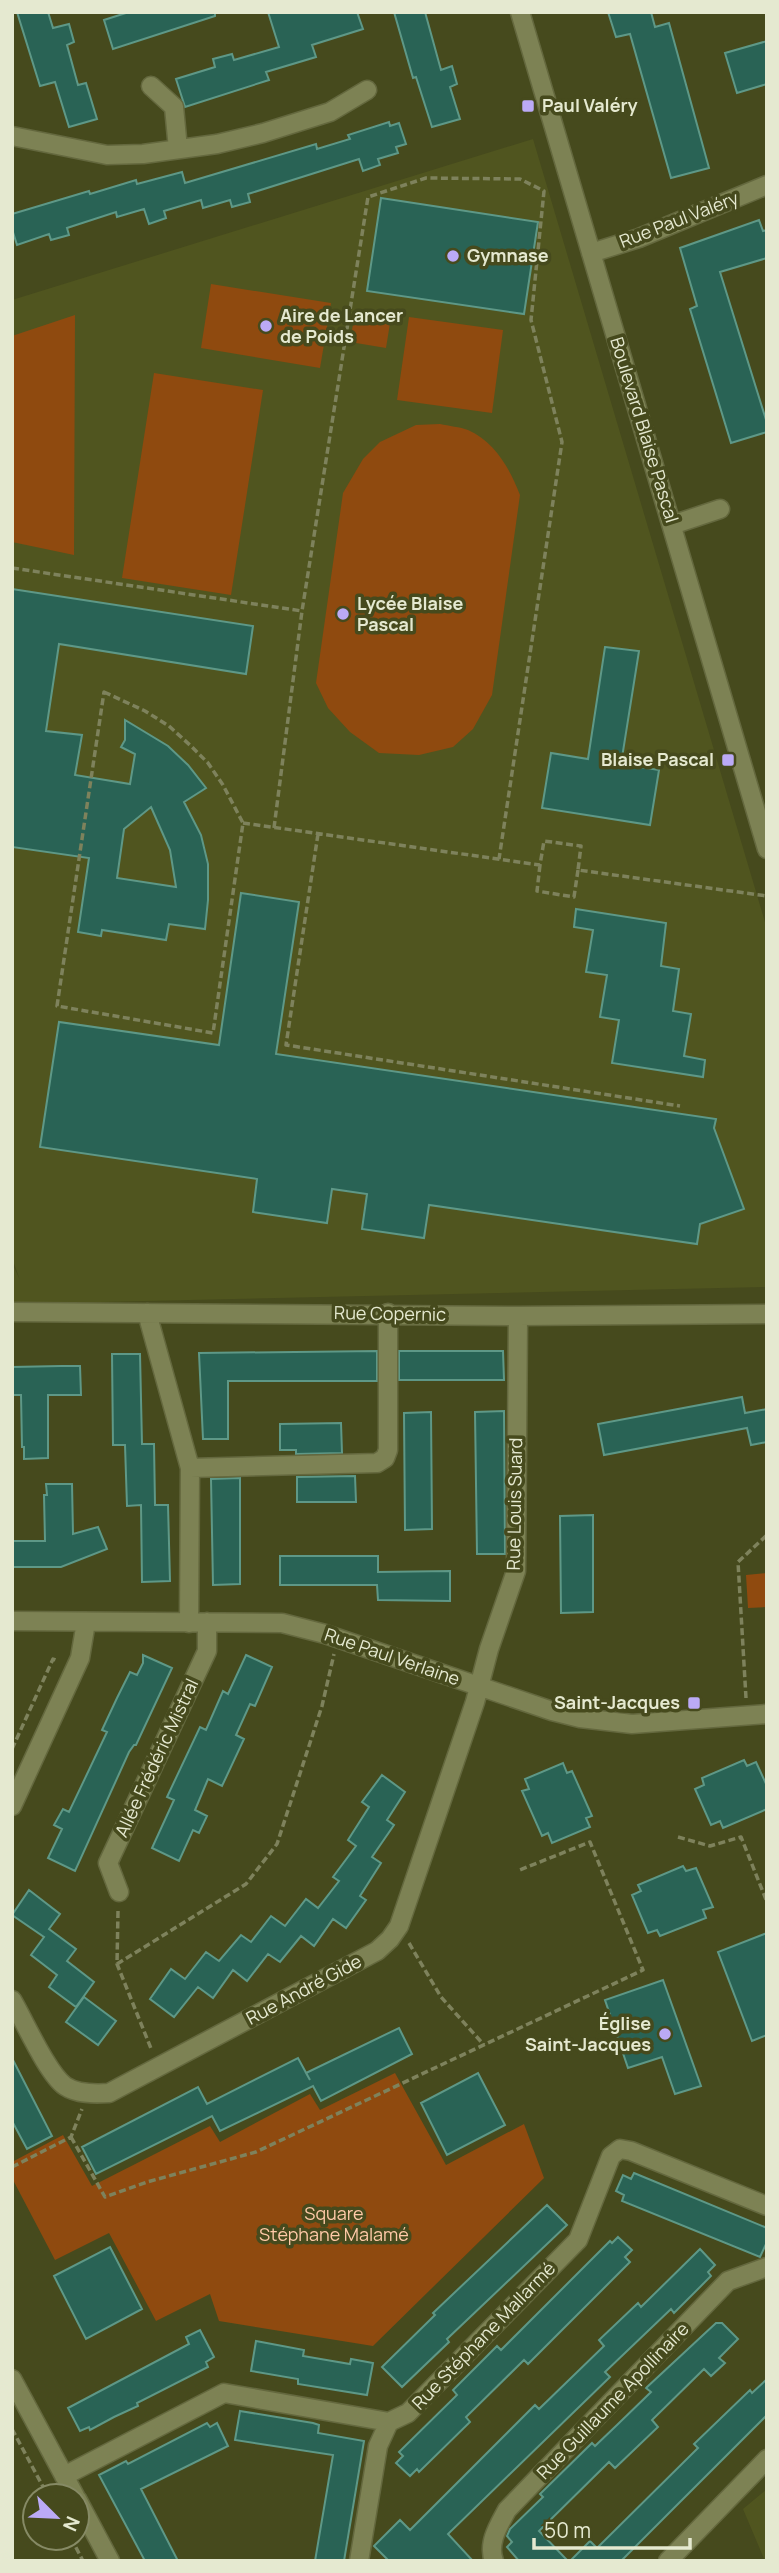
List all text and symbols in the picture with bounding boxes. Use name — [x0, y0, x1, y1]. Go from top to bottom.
place label: Paul Valéry — [542, 93, 637, 117]
marker: Paul Valéry — [520, 98, 536, 114]
street label: Rue Paul Valéry — [616, 185, 742, 253]
place label: Gymnase — [467, 243, 549, 267]
marker: Gymnase — [445, 248, 461, 264]
place label: Aire de Lancer de Poids — [280, 303, 403, 348]
marker: Aire de Lancer de Poids — [258, 318, 274, 334]
street label: Boulevard Blaise Pascal — [605, 334, 685, 525]
place label: Lycée Blaise Pascal — [357, 591, 464, 636]
marker: Lycée Blaise Pascal — [335, 606, 351, 622]
place label: Blaise Pascal — [601, 747, 714, 771]
marker: Blaise Pascal — [720, 752, 736, 768]
street label: Rue Copernic — [334, 1300, 446, 1326]
street label: Rue Louis Suard — [501, 1437, 527, 1571]
street label: Rue Paul Verlaine — [322, 1622, 463, 1690]
street label: Allée Frédéric Mistral — [109, 1674, 203, 1841]
place label: Saint-Jacques — [554, 1690, 680, 1714]
marker: Saint-Jacques — [686, 1695, 702, 1711]
street label: Rue André Gide — [242, 1949, 365, 2030]
place label: Église Saint-Jacques — [525, 2011, 651, 2056]
marker: Église Saint-Jacques — [657, 2026, 673, 2042]
park label: Square Stéphane Malamé — [259, 2201, 409, 2246]
street label: Rue Stéphane Mallarmé — [406, 2256, 560, 2414]
street label: Rue Guillaume Apollinaire — [531, 2317, 694, 2484]
north arrow — [21, 2482, 91, 2552]
scale bar — [534, 2506, 690, 2550]
text: N — [57, 2512, 86, 2535]
text: 50 m — [544, 2516, 591, 2544]

